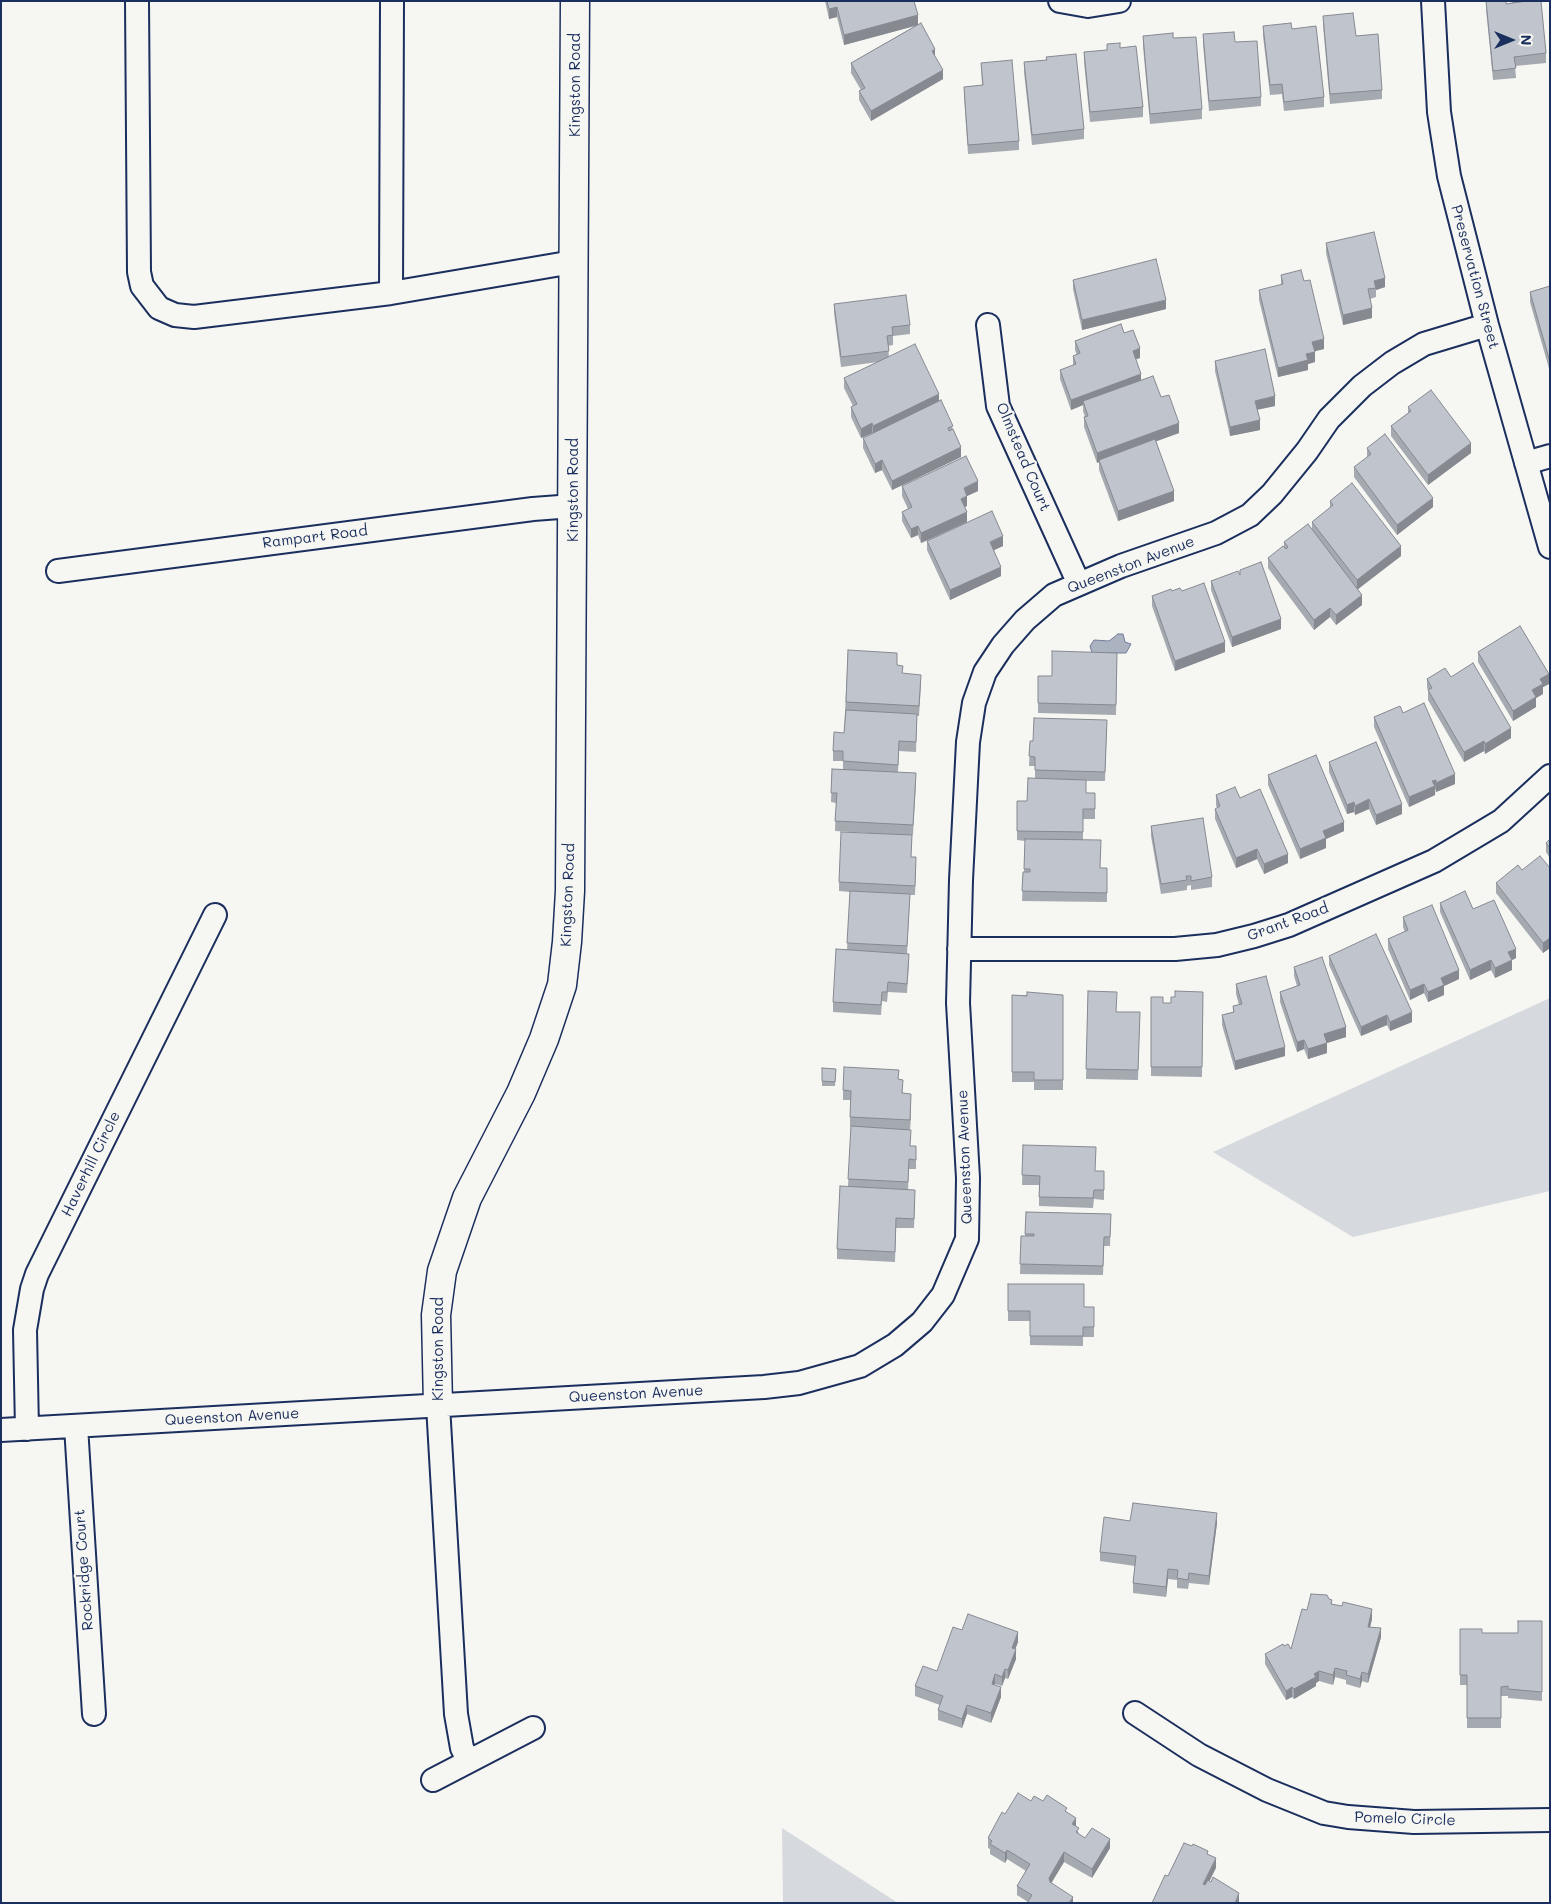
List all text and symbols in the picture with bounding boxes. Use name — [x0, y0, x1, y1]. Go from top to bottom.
north arrow — [1486, 15, 1536, 65]
street label: Kingston Road — [566, 33, 584, 137]
text: N — [1517, 35, 1536, 45]
street label: Preservation Street — [1447, 203, 1503, 351]
street label: Olmstead Court — [992, 400, 1054, 514]
street label: Kingston Road — [564, 438, 582, 542]
street label: Rampart Road — [261, 522, 369, 552]
street label: Queenston Avenue — [1065, 532, 1197, 598]
street label: Kingston Road — [557, 843, 579, 947]
street label: Grant Road — [1245, 899, 1331, 945]
street label: Queenston Avenue — [954, 1089, 976, 1225]
street label: Haverhill Circle — [58, 1108, 124, 1220]
street label: Kingston Road — [429, 1297, 447, 1401]
street label: Queenston Avenue — [568, 1381, 704, 1407]
street label: Queenston Avenue — [164, 1404, 300, 1430]
street label: Rockridge Court — [71, 1509, 97, 1631]
street label: Pomelo Circle — [1354, 1808, 1456, 1830]

